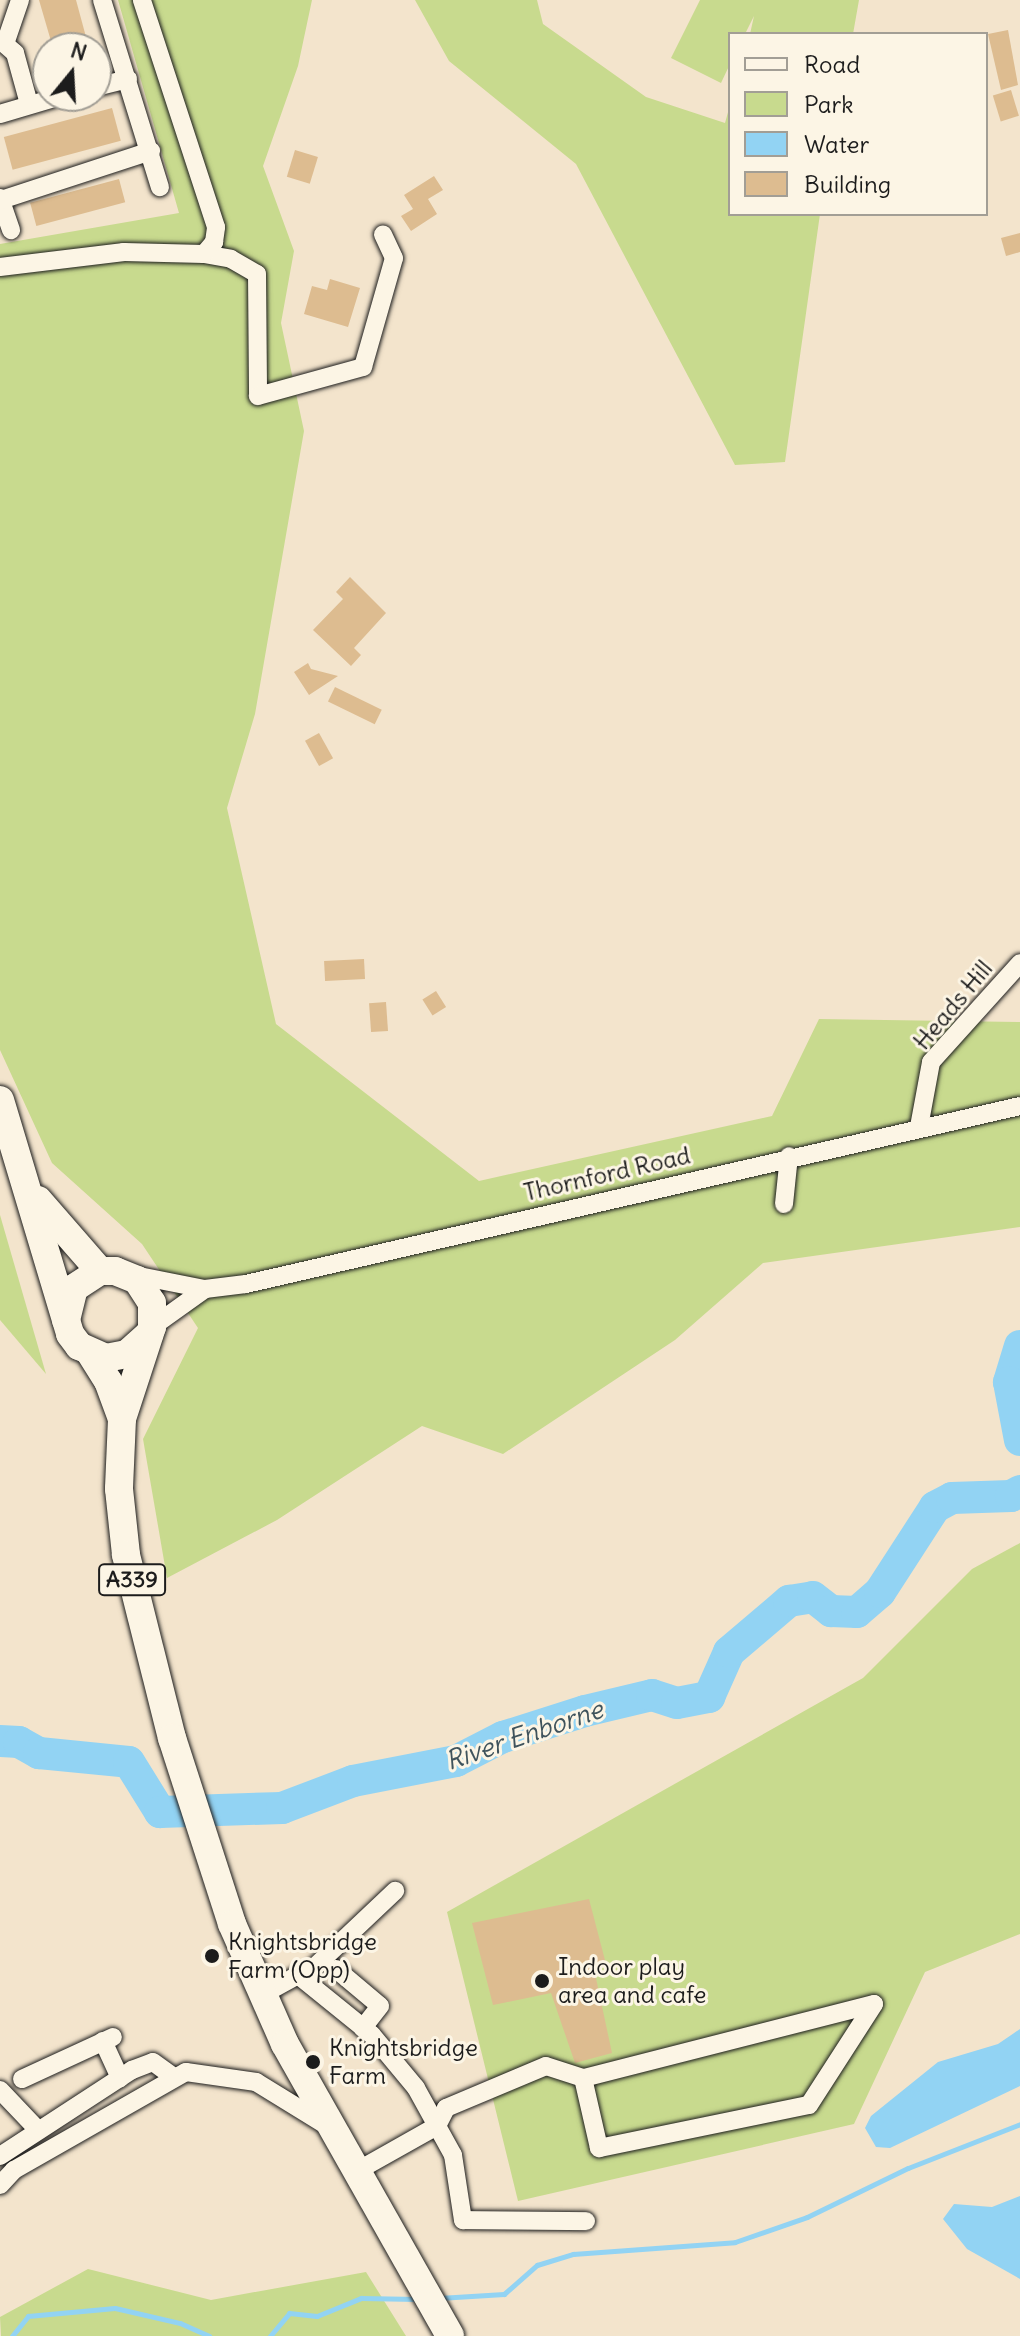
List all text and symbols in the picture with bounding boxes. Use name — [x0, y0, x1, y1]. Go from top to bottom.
north arrow — [32, 32, 112, 112]
legend — [728, 32, 988, 216]
text: N — [67, 35, 90, 67]
text: Road — [804, 49, 860, 79]
text: Park — [804, 89, 854, 119]
text: Water — [804, 129, 869, 159]
text: Building — [804, 169, 891, 199]
street label: Heads Hill — [907, 954, 999, 1056]
street label: Thornford Road — [521, 1141, 693, 1207]
road number: A339 — [98, 1562, 166, 1598]
water label: River Enborne — [441, 1693, 607, 1777]
place label: Knightsbridge Farm (Opp) — [228, 1928, 377, 1984]
marker: Knightsbridge Farm (Opp) — [203, 1947, 221, 1965]
place label: Indoor play area and cafe — [558, 1953, 706, 2009]
marker: Indoor play area and cafe — [533, 1972, 551, 1990]
place label: Knightsbridge Farm — [329, 2034, 478, 2090]
marker: Knightsbridge Farm — [304, 2053, 322, 2071]

